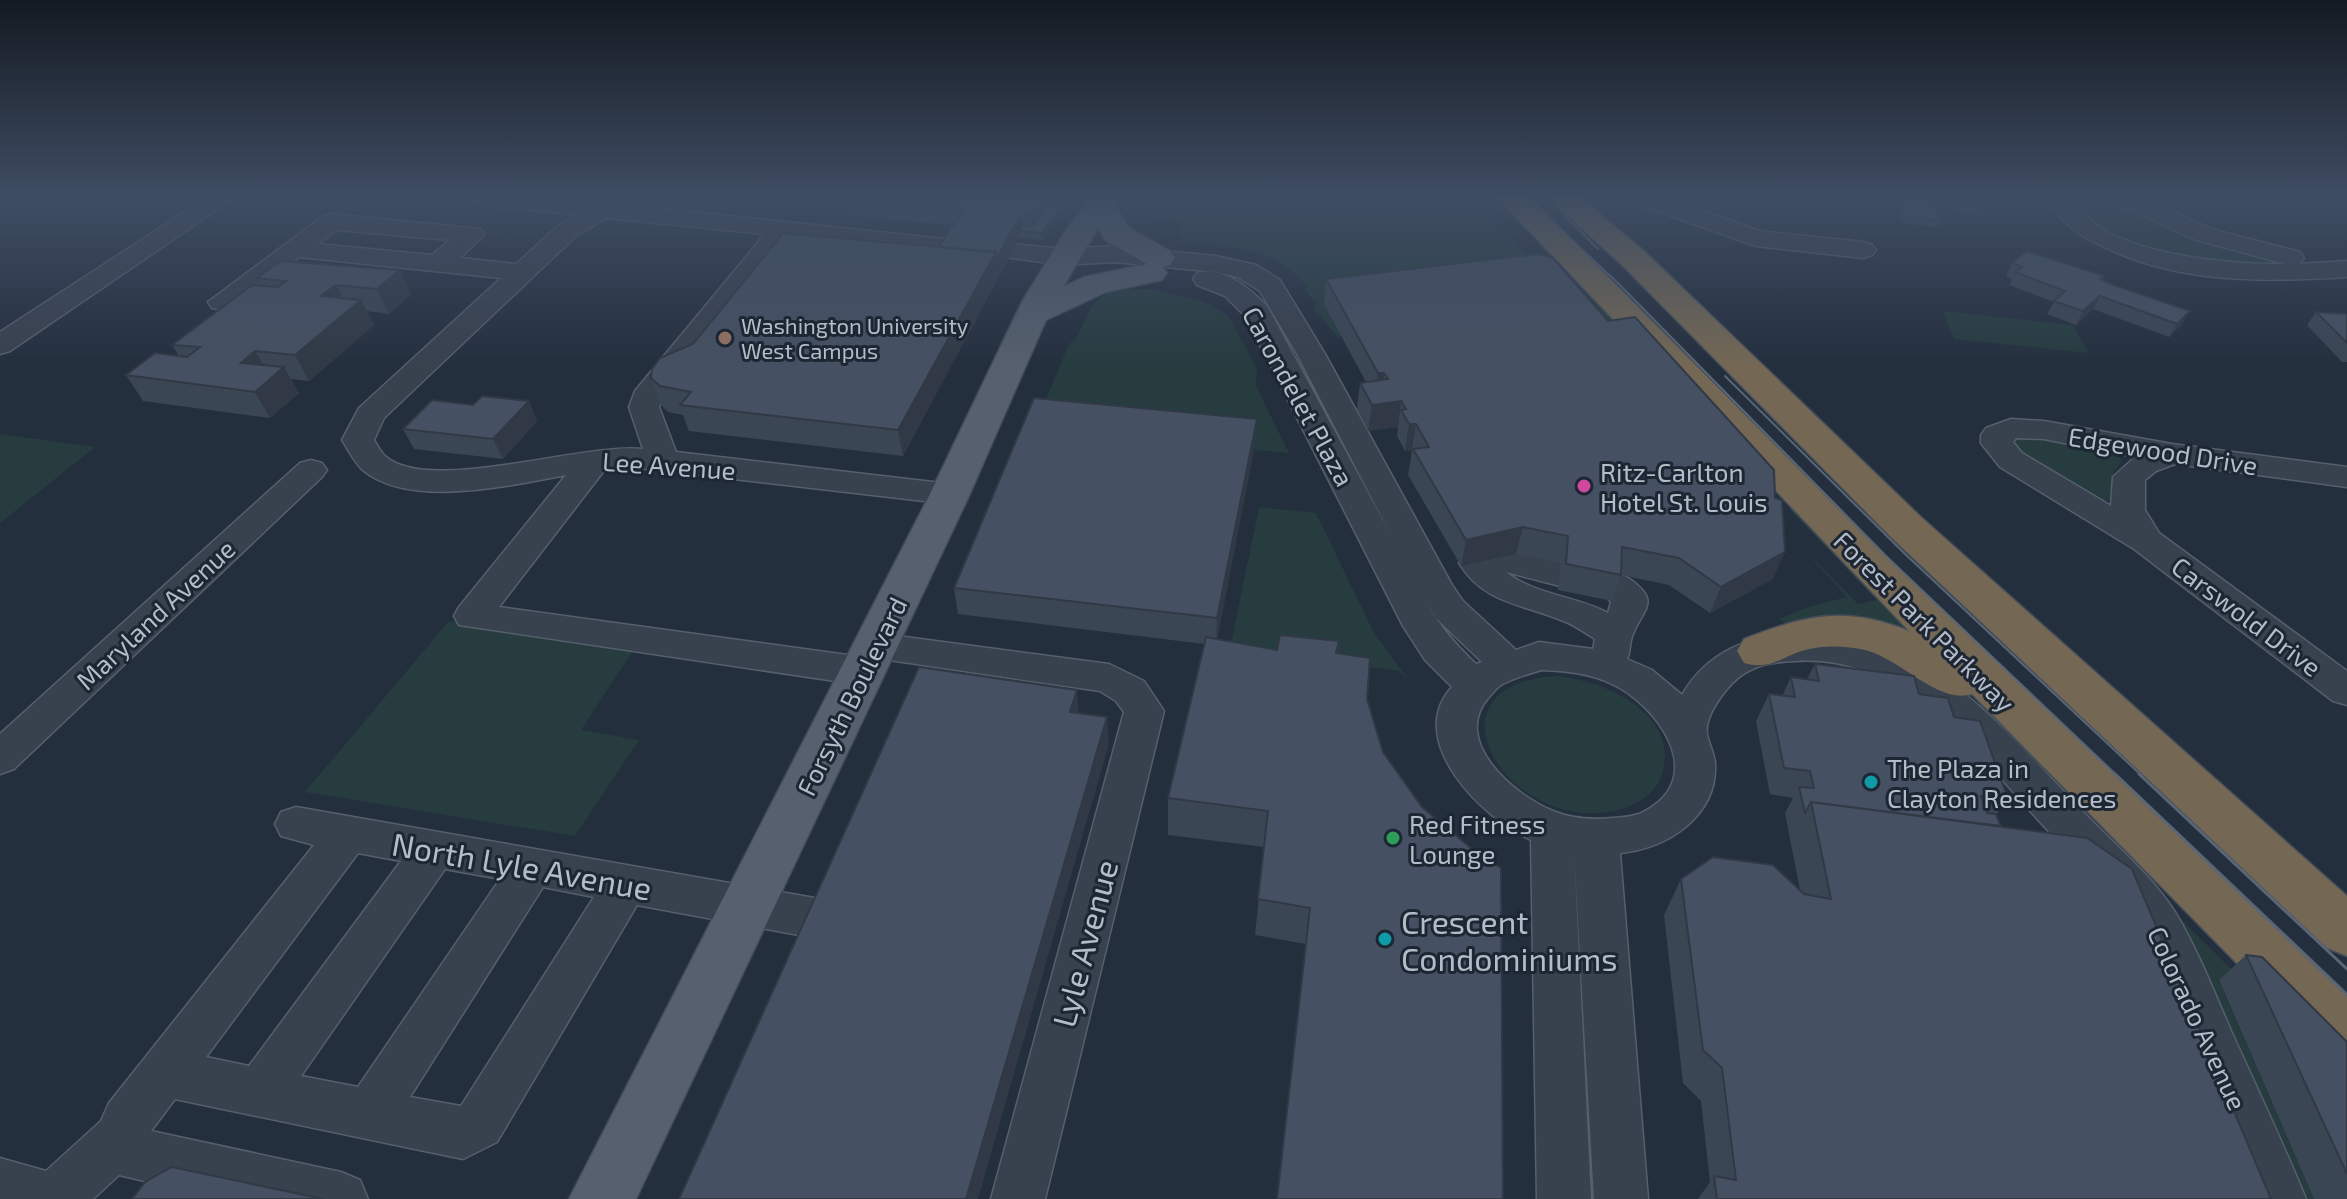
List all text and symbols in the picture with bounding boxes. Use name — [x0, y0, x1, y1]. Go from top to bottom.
street label: Carondelet Plaza — [1237, 301, 1361, 491]
place label: Washington University West Campus — [741, 312, 969, 363]
marker: Washington University West Campus — [716, 329, 734, 347]
street label: Edgewood Drive — [2066, 420, 2260, 480]
street label: Lee Avenue — [601, 445, 737, 485]
place label: Ritz-Carlton Hotel St. Louis — [1600, 456, 1768, 517]
marker: Ritz-Carlton Hotel St. Louis — [1575, 477, 1593, 495]
street label: Forest Park Parkway — [1828, 524, 2022, 718]
street label: Maryland Avenue — [69, 533, 241, 695]
street label: Carswold Drive — [2166, 550, 2328, 682]
street label: Forsyth Boulevard — [790, 592, 912, 800]
place label: The Plaza in Clayton Residences — [1887, 752, 2116, 813]
marker: The Plaza in Clayton Residences — [1862, 773, 1880, 791]
place label: Red Fitness Lounge — [1409, 808, 1545, 869]
street label: North Lyle Avenue — [389, 823, 655, 907]
marker: Red Fitness Lounge — [1384, 829, 1402, 847]
street label: Lyle Avenue — [1043, 855, 1125, 1031]
place label: Crescent Condominiums — [1401, 902, 1618, 977]
street label: Colorado Avenue — [2142, 921, 2254, 1115]
marker: Crescent Condominiums — [1376, 930, 1394, 948]

